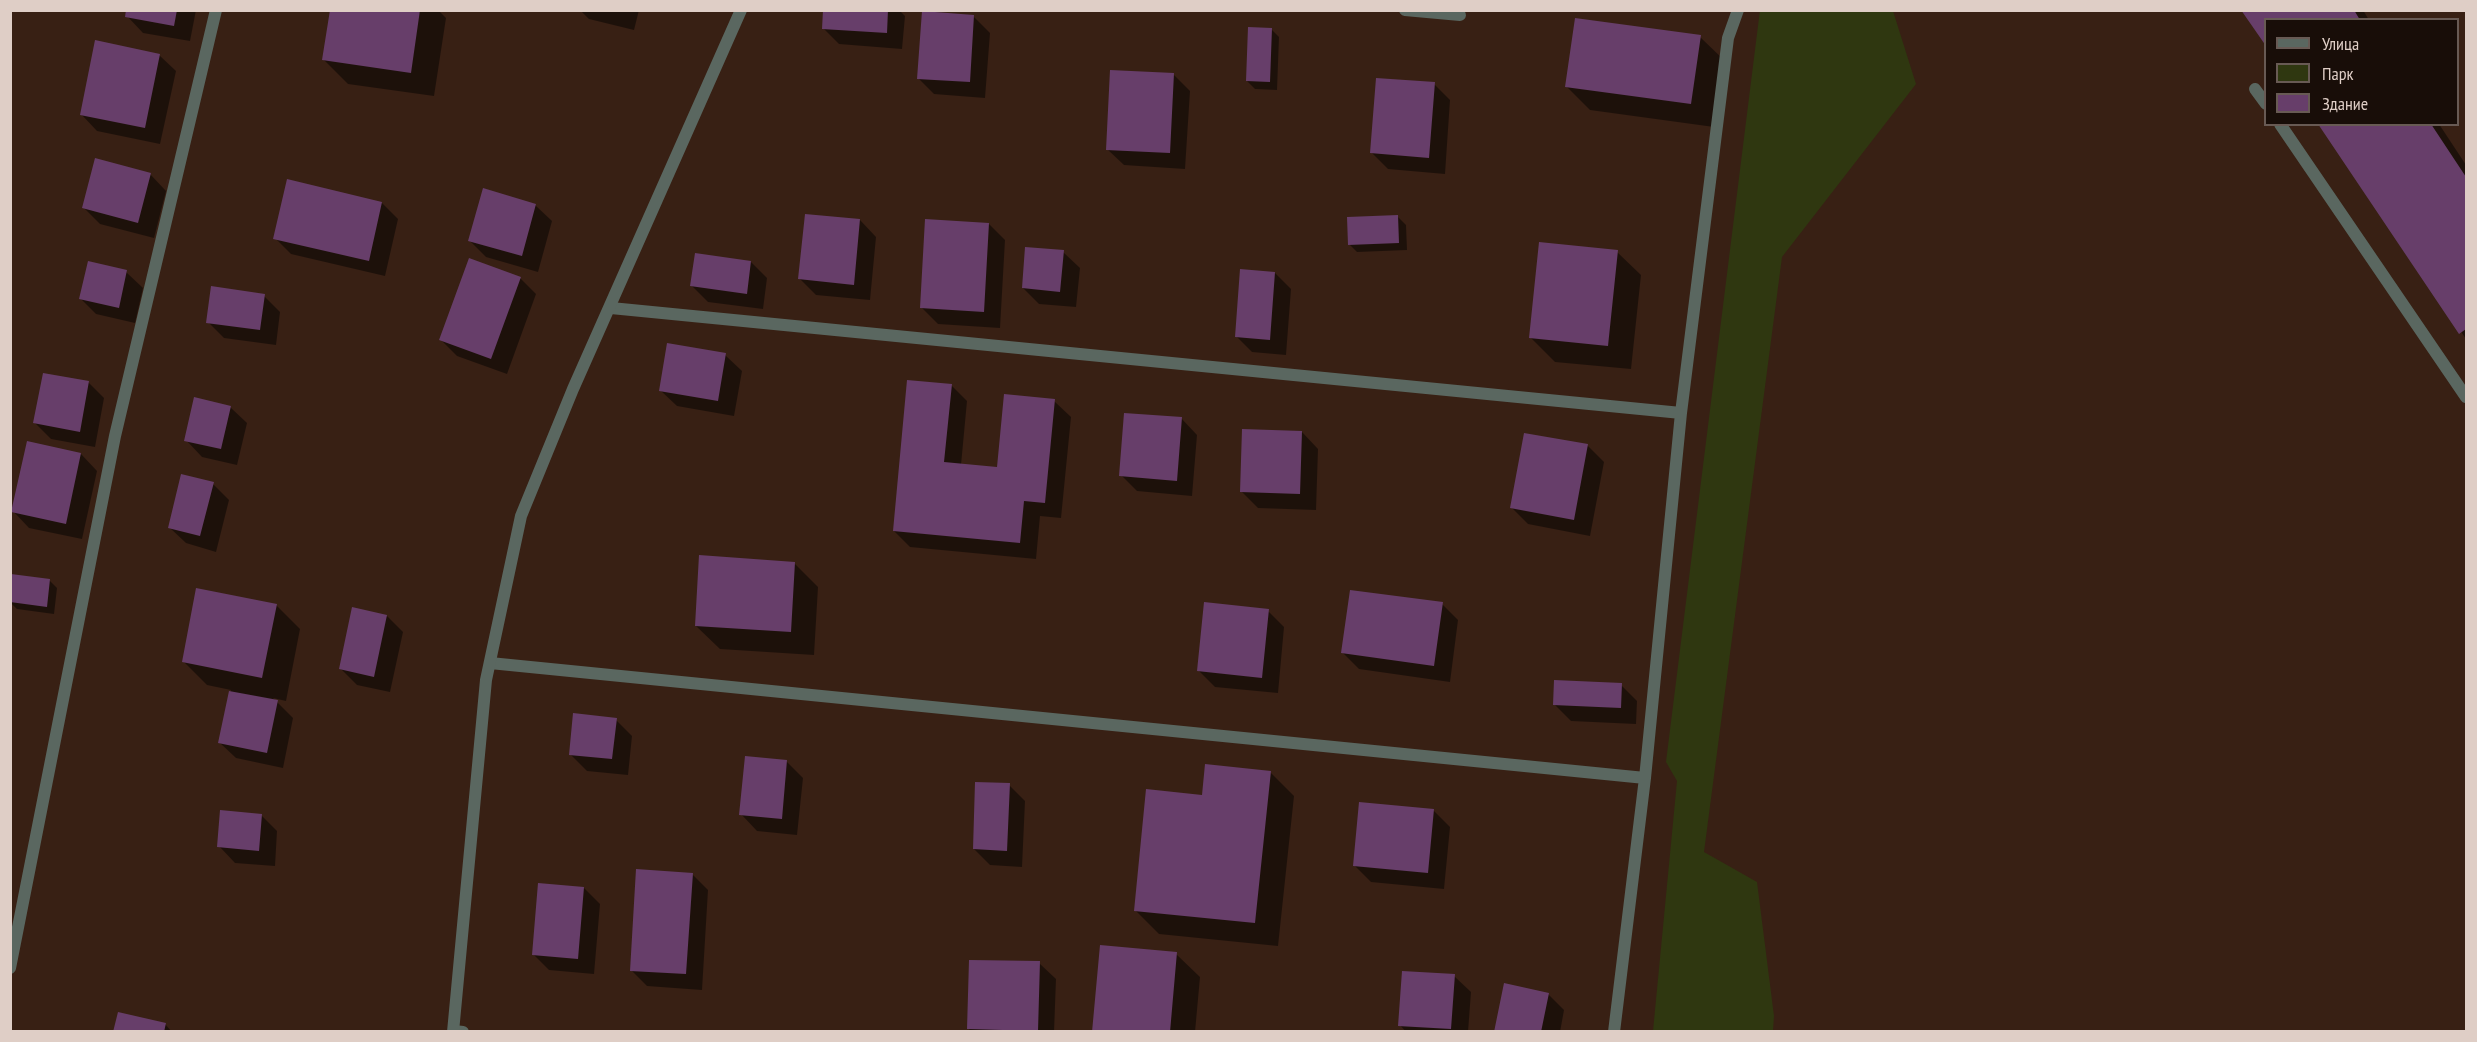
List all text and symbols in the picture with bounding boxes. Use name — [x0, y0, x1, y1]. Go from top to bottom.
legend — [2264, 18, 2459, 126]
text: Улица — [2322, 32, 2359, 55]
text: Парк — [2322, 62, 2353, 85]
text: Здание — [2322, 92, 2368, 115]

